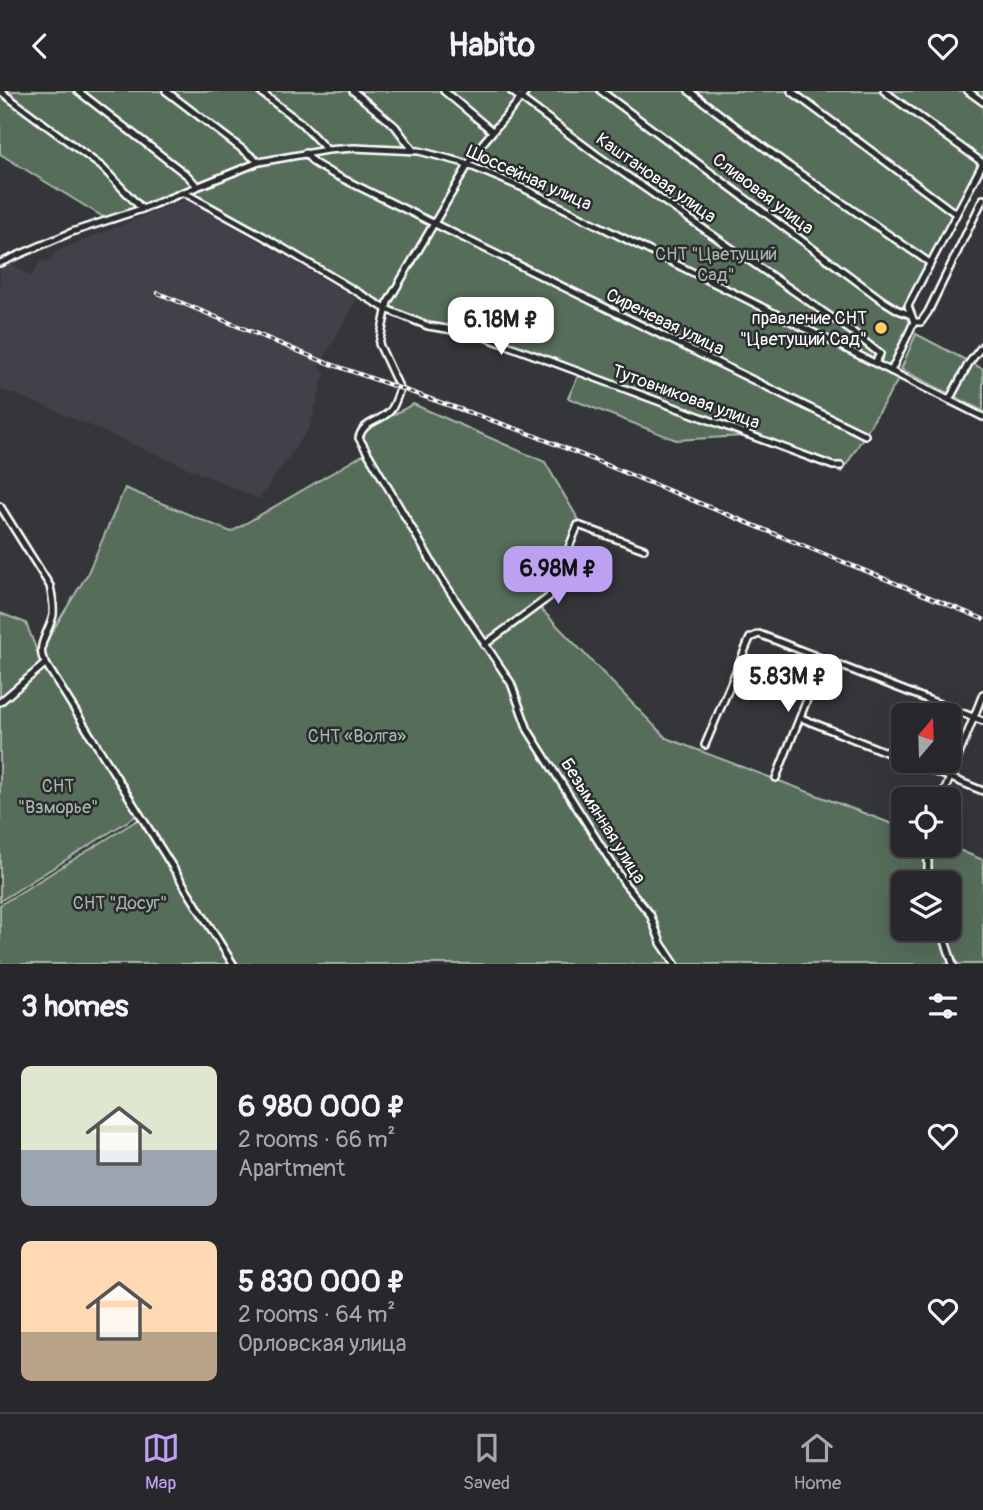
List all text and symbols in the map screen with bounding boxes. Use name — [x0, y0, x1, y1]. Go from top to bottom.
text: Habito — [448, 26, 535, 66]
icon: back — [21, 27, 59, 65]
icon: heart — [924, 27, 962, 65]
street label: Каштановая улица — [591, 128, 721, 228]
street label: Шоссейная улица — [463, 140, 595, 216]
street label: Сливовая улица — [708, 148, 818, 240]
park label: СНТ "Цветущий Сад" — [655, 243, 777, 287]
street label: Сиреневая улица — [602, 283, 728, 361]
pin: 6.18M ₽ — [436, 297, 566, 357]
text: 6.18M ₽ — [464, 305, 538, 334]
place label: правление СНТ "Цветущий Сад" — [740, 307, 867, 351]
marker: правление СНТ "Цветущий Сад" — [873, 320, 889, 336]
street label: Тутовниковая улица — [609, 360, 763, 434]
pin: 6.98M ₽ — [493, 547, 623, 606]
text: 6.98M ₽ — [519, 554, 597, 583]
pin: 5.83M ₽ — [723, 655, 853, 714]
text: 5.83M ₽ — [749, 662, 827, 691]
north arrow — [891, 703, 961, 773]
map controls — [891, 703, 961, 941]
park label: СНТ «Волга» — [308, 725, 406, 748]
street label: Безымянная улица — [555, 754, 651, 888]
park label: СНТ "Взморье" — [18, 775, 98, 819]
button: locate — [891, 787, 961, 857]
button: layers — [891, 871, 961, 941]
park label: СНТ "Досуг" — [73, 892, 167, 915]
icon: filters — [924, 987, 962, 1025]
text: 3 homes — [21, 988, 128, 1025]
text: 6 980 000 ₽ — [238, 1088, 406, 1125]
icon: home — [77, 1094, 161, 1178]
icon: heart — [924, 1117, 962, 1155]
text: 2 rooms · 66 m² — [238, 1125, 395, 1154]
text: Apartment — [238, 1154, 345, 1183]
text: 5 830 000 ₽ — [238, 1263, 406, 1300]
icon: home — [77, 1269, 161, 1353]
icon: heart — [924, 1292, 962, 1330]
text: 2 rooms · 64 m² — [238, 1300, 395, 1329]
text: Орловская улица — [238, 1329, 407, 1358]
tab: Map — [142, 1429, 180, 1495]
tab: Saved — [463, 1429, 510, 1495]
tab: Home — [793, 1429, 841, 1495]

